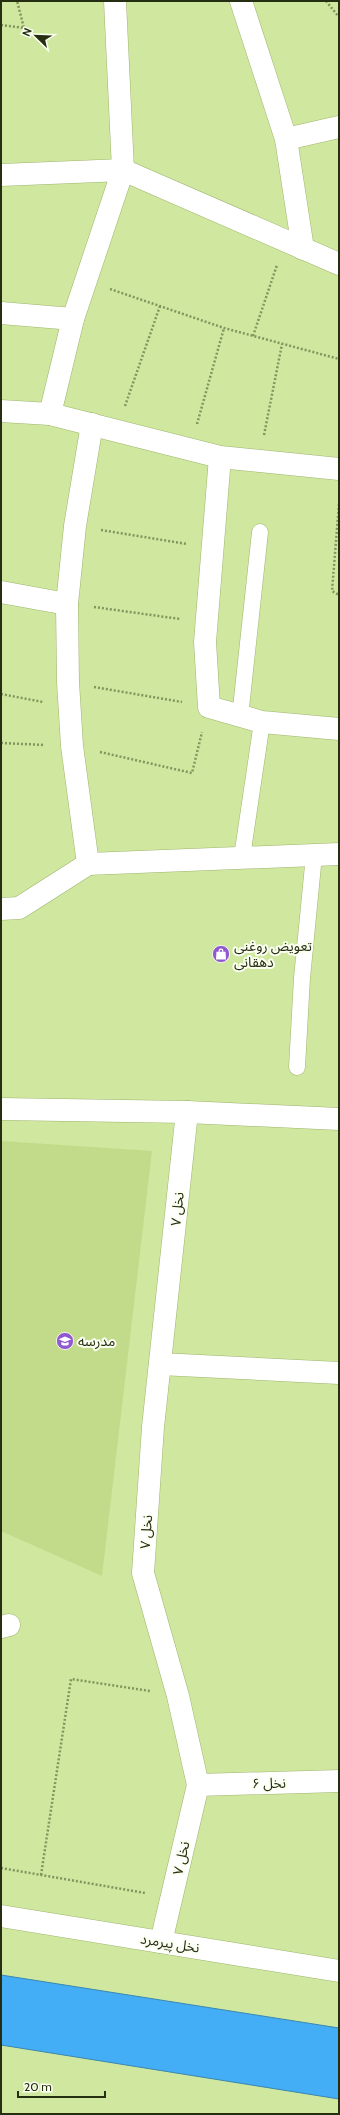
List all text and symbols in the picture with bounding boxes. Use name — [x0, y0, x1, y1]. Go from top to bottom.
north arrow — [16, 16, 56, 56]
text: N — [19, 26, 35, 38]
place label: تعویض روغنی دهقانی — [234, 937, 312, 971]
shop icon: تعویض روغنی دهقانی — [211, 944, 231, 964]
street label: نخل ۷ — [166, 1191, 188, 1227]
school or university icon: مدرسه — [55, 1331, 75, 1351]
place label: مدرسه — [78, 1332, 115, 1350]
street label: نخل ۷ — [136, 1514, 156, 1550]
street label: نخل ۶ — [252, 1774, 286, 1792]
street label: نخل ۷ — [168, 1839, 194, 1877]
street label: نخل پیرمرد — [139, 1929, 201, 1958]
scale bar — [18, 2073, 105, 2099]
text: 20 m — [24, 2079, 52, 2094]

